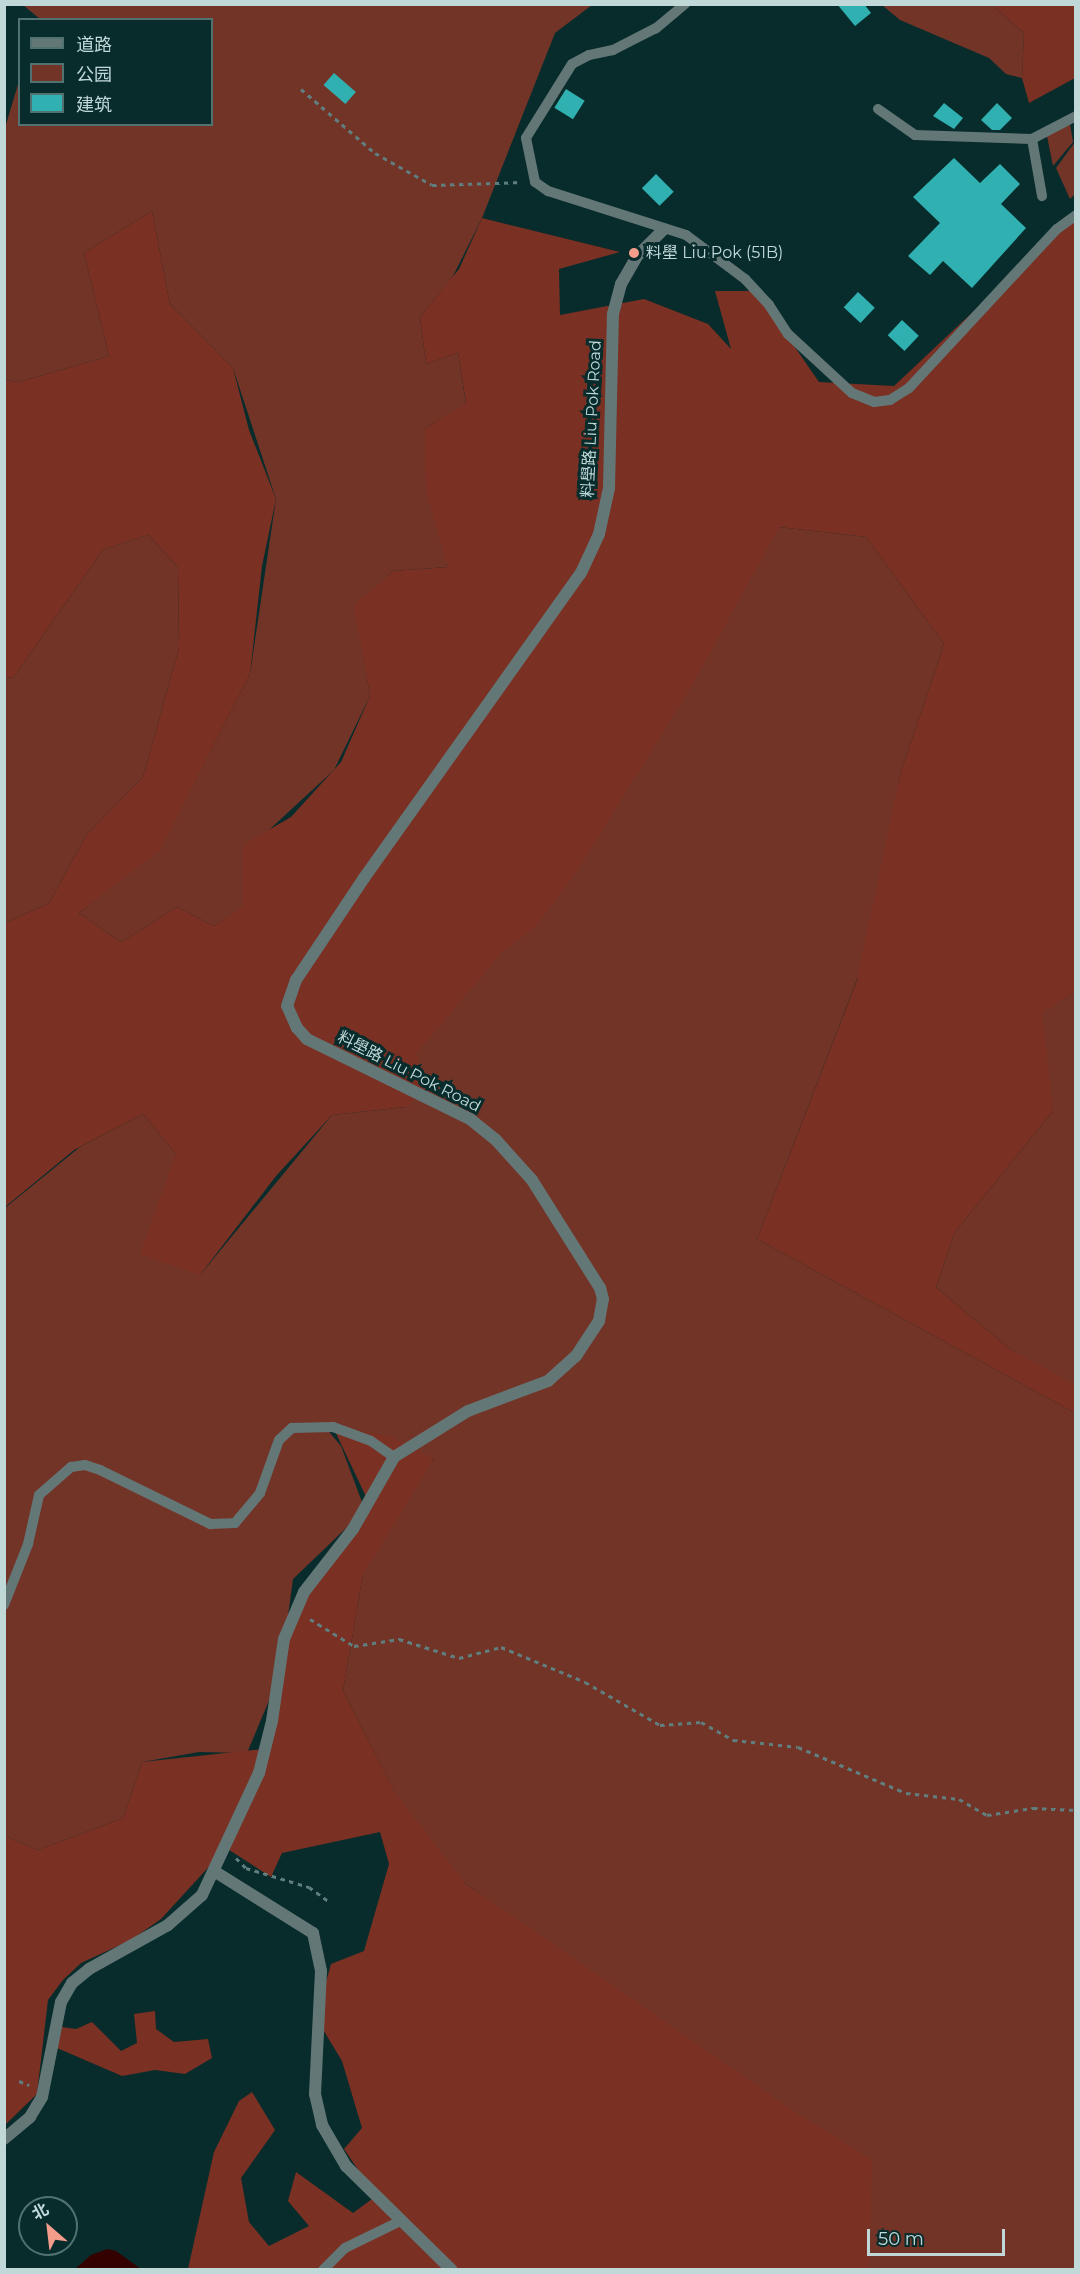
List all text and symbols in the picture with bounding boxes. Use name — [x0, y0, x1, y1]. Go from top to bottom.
legend — [18, 18, 213, 126]
text: 道路 — [76, 34, 112, 56]
text: 公园 — [76, 64, 112, 86]
text: 建筑 — [76, 94, 112, 116]
place label: 料壆 Liu Pok (51B) — [646, 243, 783, 263]
marker: 料壆 Liu Pok (51B) — [627, 246, 641, 260]
street label: 料壆路 Liu Pok Road — [578, 340, 606, 498]
street label: 料壆路 Liu Pok Road — [334, 1028, 484, 1116]
north arrow — [18, 2196, 78, 2256]
text: 北 — [29, 2199, 52, 2224]
scale bar — [870, 2217, 1008, 2255]
text: 50 m — [878, 2228, 924, 2250]

